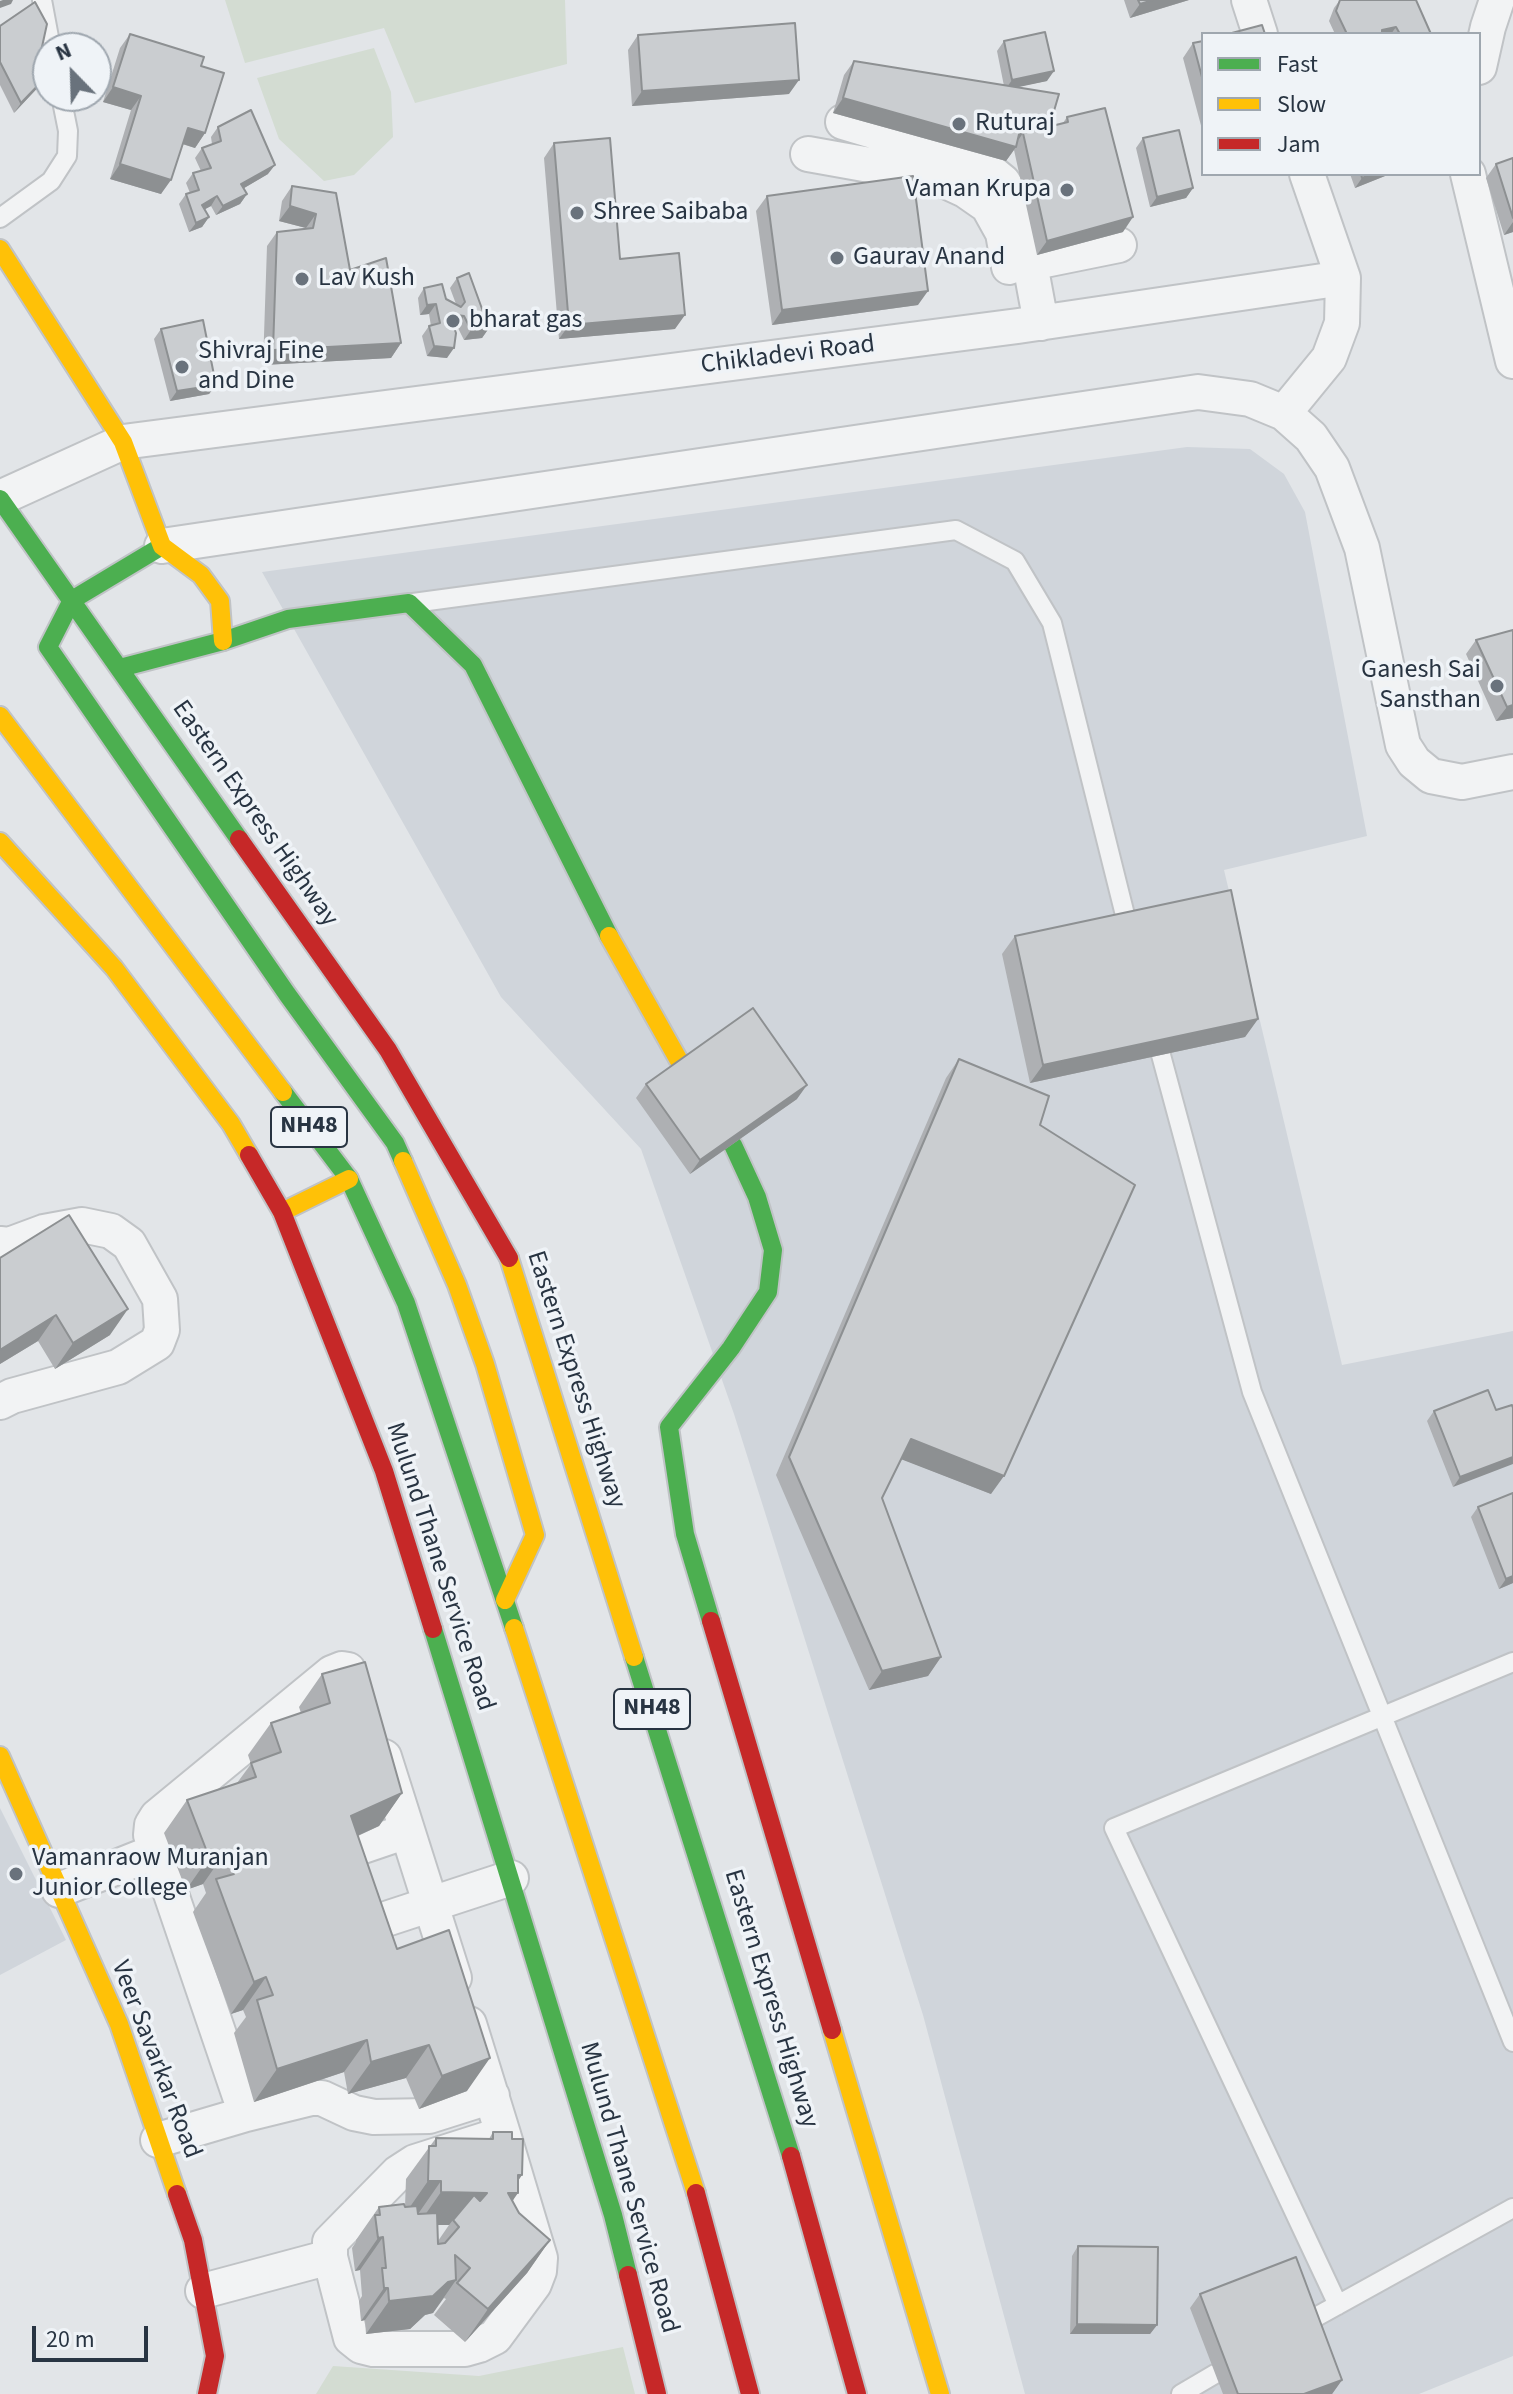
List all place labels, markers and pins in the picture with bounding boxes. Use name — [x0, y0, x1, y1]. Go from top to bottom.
place label: Ruturaj — [975, 108, 1055, 140]
marker: Ruturaj — [950, 115, 968, 133]
place label: Vaman Krupa — [906, 174, 1051, 206]
marker: Vaman Krupa — [1058, 181, 1076, 199]
place label: Shree Saibaba — [593, 197, 748, 229]
marker: Shree Saibaba — [568, 204, 586, 222]
place label: Gaurav Anand — [853, 242, 1005, 274]
marker: Gaurav Anand — [828, 249, 846, 267]
place label: Lav Kush — [318, 263, 415, 295]
marker: Lav Kush — [293, 270, 311, 288]
place label: bharat gas — [469, 305, 582, 337]
marker: bharat gas — [444, 312, 462, 330]
place label: Shivraj Fine and Dine — [198, 336, 324, 398]
marker: Shivraj Fine and Dine — [173, 358, 191, 376]
place label: Ganesh Sai Sansthan — [1361, 655, 1481, 716]
marker: Ganesh Sai Sansthan — [1488, 677, 1506, 695]
place label: Vamanraow Muranjan Junior College — [32, 1843, 269, 1904]
marker: Vamanraow Muranjan Junior College — [7, 1865, 25, 1883]

